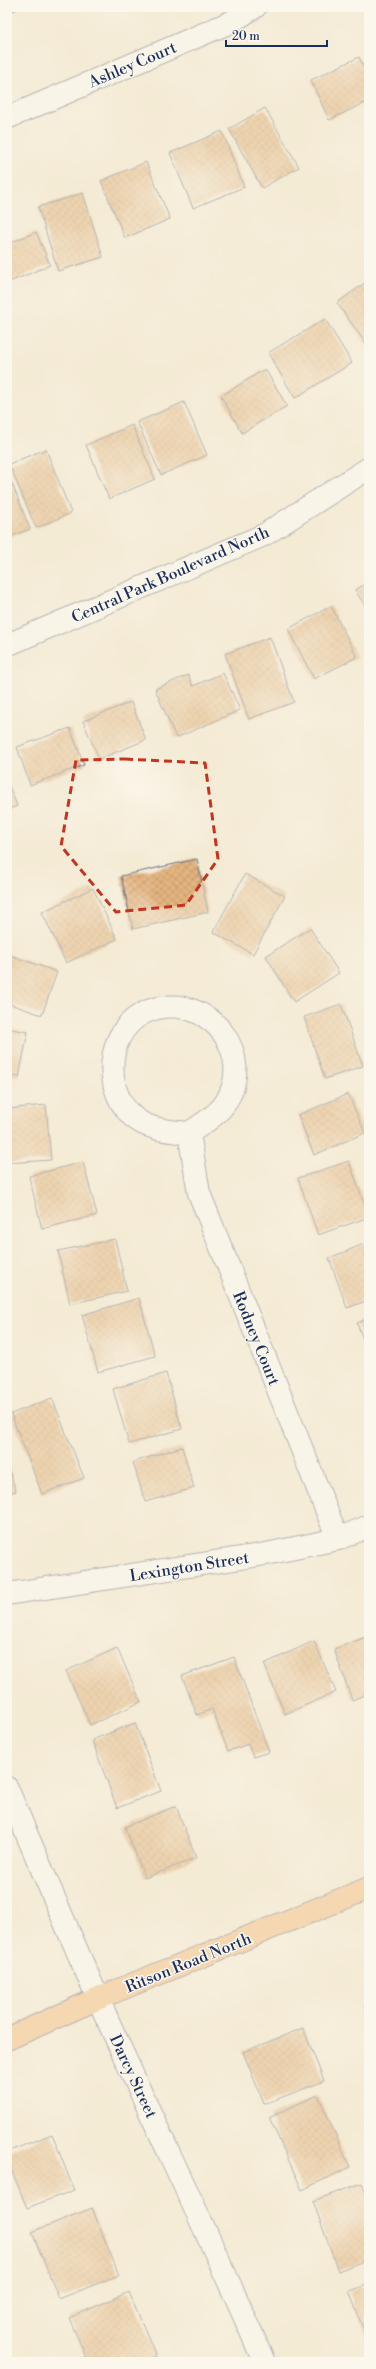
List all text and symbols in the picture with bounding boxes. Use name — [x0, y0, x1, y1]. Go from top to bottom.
scale bar — [226, 22, 327, 48]
text: 20 m — [232, 29, 260, 44]
street label: Ashley Court — [85, 37, 180, 93]
street label: Central Park Boulevard North — [68, 522, 273, 628]
street label: Rodney Court — [228, 1288, 284, 1389]
street label: Lexington Street — [128, 1548, 251, 1586]
street label: Ritson Road North — [122, 1928, 255, 1997]
street label: Darcy Street — [105, 2031, 161, 2122]

